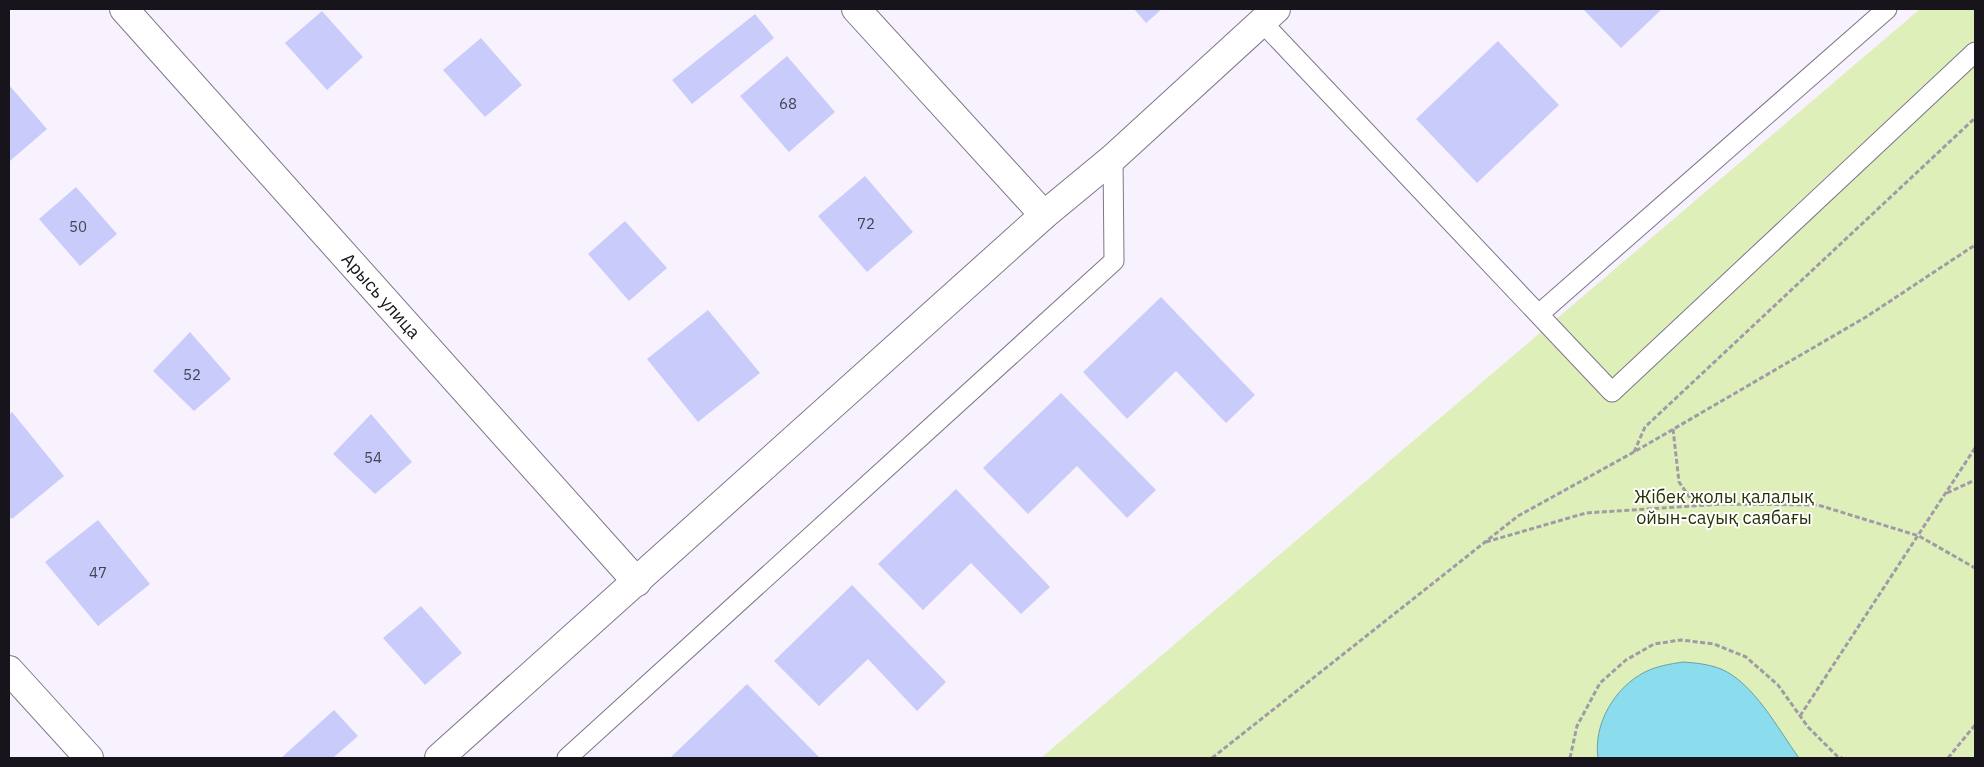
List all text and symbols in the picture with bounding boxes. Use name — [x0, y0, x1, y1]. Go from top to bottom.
house number: 68 — [779, 94, 797, 113]
house number: 72 — [857, 214, 875, 233]
house number: 50 — [69, 217, 87, 236]
street label: Арысь улица — [337, 248, 426, 344]
house number: 52 — [183, 365, 201, 384]
house number: 54 — [364, 448, 382, 467]
park label: Жібек жолы қалалық ойын-сауық саябағы — [1634, 485, 1814, 529]
house number: 47 — [89, 563, 107, 582]

